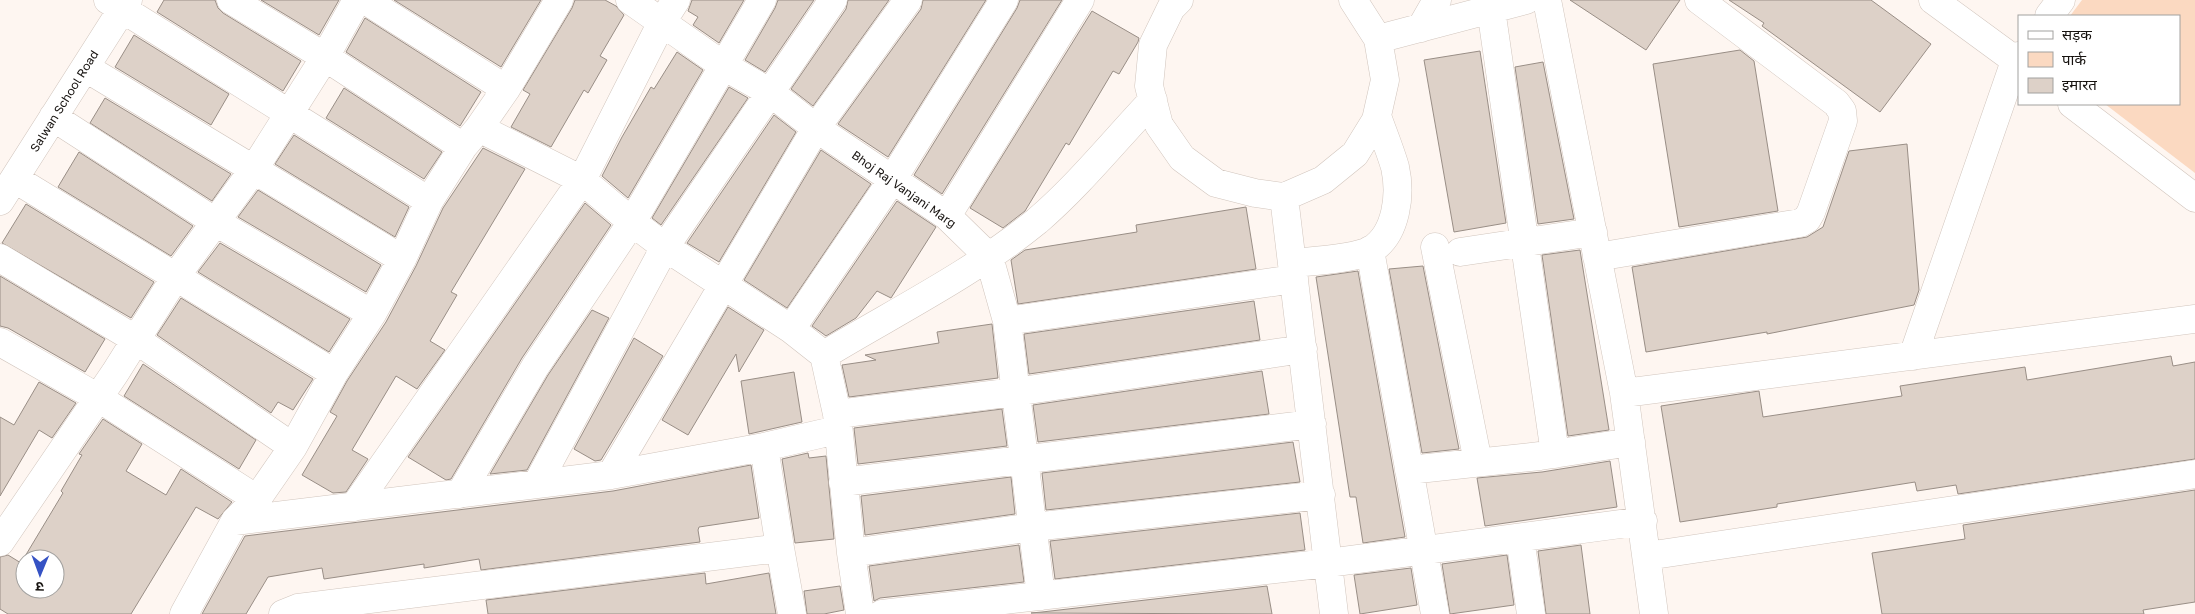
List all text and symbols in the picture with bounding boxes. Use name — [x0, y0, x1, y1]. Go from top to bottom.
legend — [2018, 15, 2180, 105]
text: सड़क — [2062, 25, 2092, 43]
street label: Salwan School Road — [27, 47, 101, 155]
text: पार्क — [2062, 50, 2086, 68]
text: इमारत — [2062, 75, 2097, 93]
street label: Bhoj Raj Vanjani Marg — [849, 147, 959, 231]
north arrow — [15, 549, 65, 599]
text: उ — [35, 579, 44, 596]

